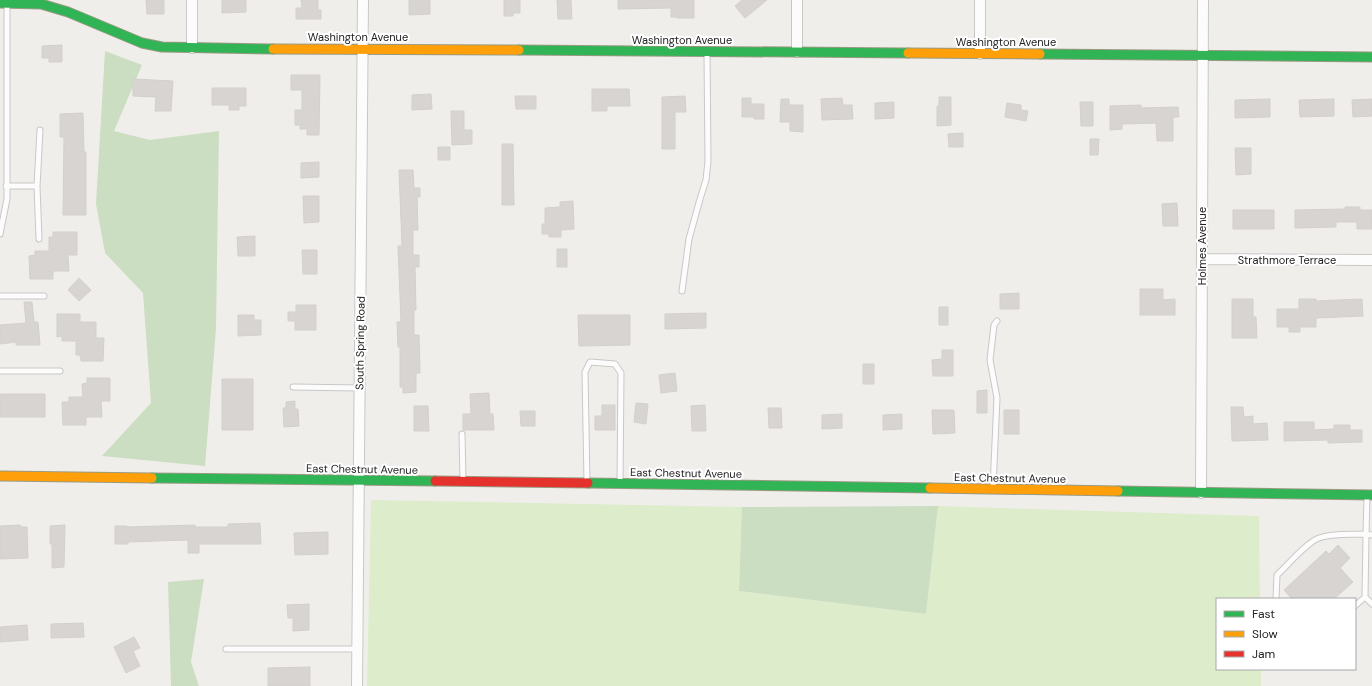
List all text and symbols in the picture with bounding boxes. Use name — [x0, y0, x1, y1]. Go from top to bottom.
street label: Washington Avenue — [308, 30, 408, 44]
street label: Washington Avenue — [632, 33, 732, 47]
street label: Washington Avenue — [956, 35, 1056, 49]
street label: Holmes Avenue — [1195, 207, 1209, 285]
street label: Strathmore Terrace — [1238, 253, 1336, 267]
street label: South Spring Road — [352, 296, 368, 390]
street label: East Chestnut Avenue — [306, 461, 418, 477]
street label: East Chestnut Avenue — [630, 465, 742, 481]
street label: East Chestnut Avenue — [954, 470, 1066, 486]
legend — [1216, 598, 1356, 670]
text: Fast — [1252, 606, 1275, 622]
text: Slow — [1252, 626, 1278, 642]
text: Jam — [1252, 646, 1275, 662]

